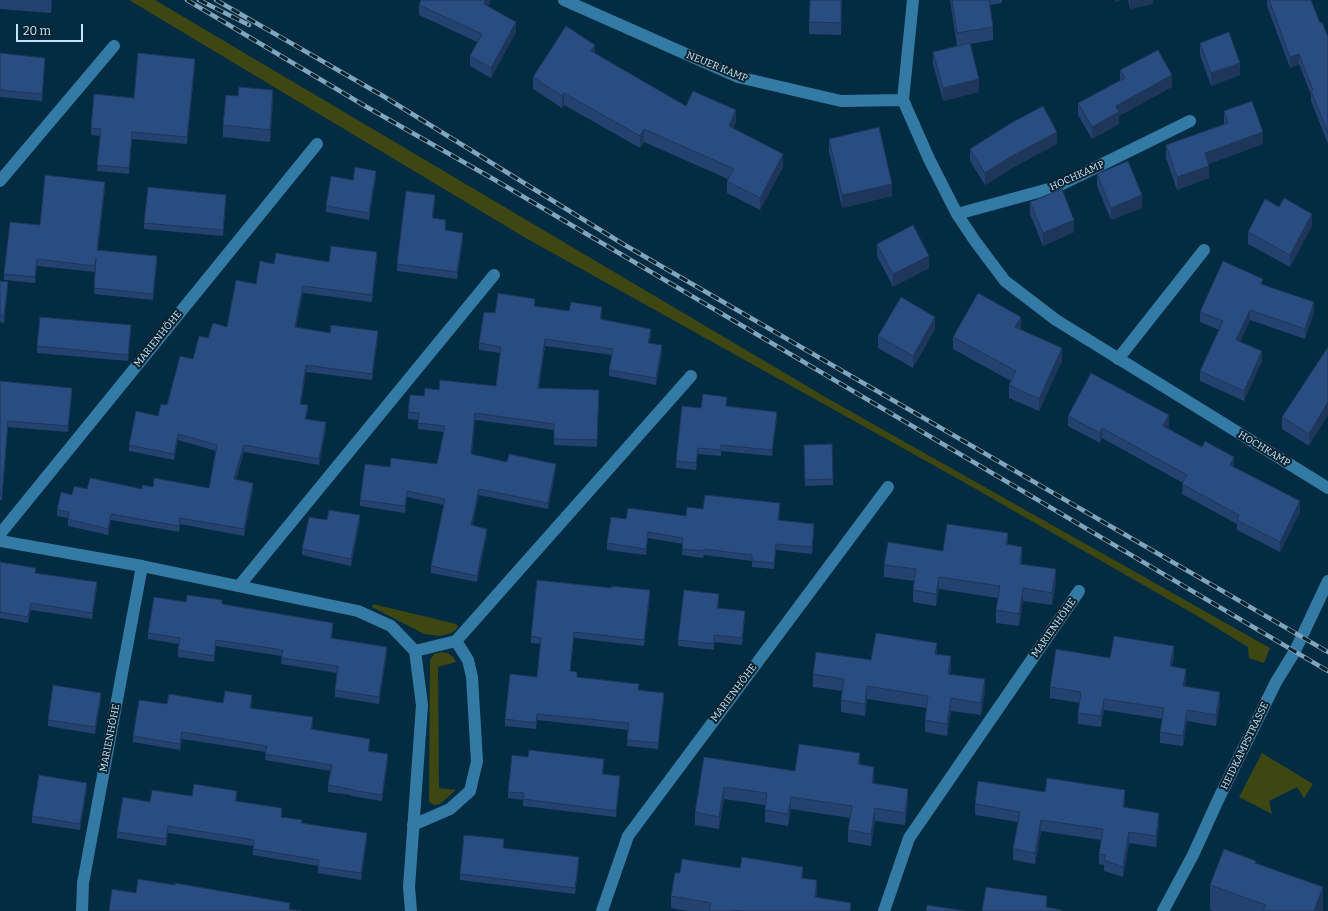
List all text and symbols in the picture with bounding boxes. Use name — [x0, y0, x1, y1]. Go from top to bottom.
scale bar — [18, 16, 85, 42]
text: 20 m — [23, 24, 51, 38]
street label: NEUER KAMP — [685, 49, 749, 85]
street label: HOCHKAMP — [1048, 159, 1106, 193]
street label: MARIENHÖHE — [132, 308, 184, 370]
street label: HOCHKAMP — [1236, 429, 1292, 469]
street label: MARIENHÖHE — [1029, 596, 1079, 660]
street label: MARIENHÖHE — [708, 662, 760, 724]
street label: HEIDKAMPSTRASSE — [1219, 700, 1271, 792]
street label: MARIENHÖHE — [98, 703, 122, 773]

